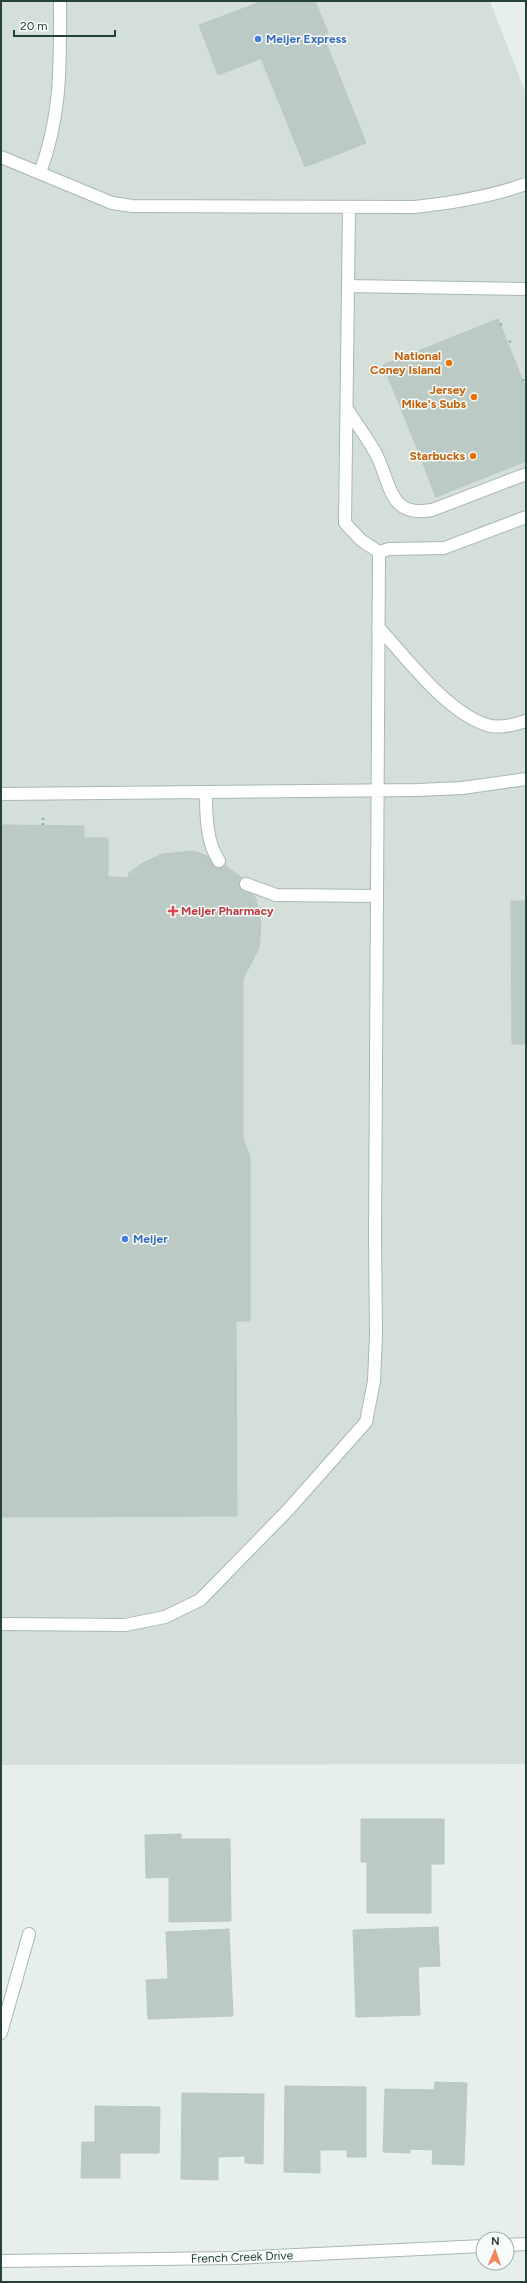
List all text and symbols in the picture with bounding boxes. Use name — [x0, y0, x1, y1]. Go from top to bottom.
scale bar — [14, 12, 115, 38]
text: 20 m — [20, 19, 48, 33]
place label: Meijer Express — [266, 32, 347, 46]
marker: Meijer Express — [253, 34, 263, 44]
place label: National Coney Island — [370, 349, 441, 377]
marker: National Coney Island — [444, 358, 454, 368]
place label: Jersey Mike's Subs — [402, 383, 466, 411]
marker: Jersey Mike's Subs — [469, 392, 479, 402]
place label: Starbucks — [409, 449, 465, 463]
marker: Starbucks — [468, 451, 478, 461]
place label: Meijer Pharmacy — [181, 904, 274, 918]
marker: Meijer Pharmacy — [168, 906, 178, 916]
place label: Meijer — [133, 1232, 168, 1246]
marker: Meijer — [120, 1234, 130, 1244]
north arrow — [475, 2231, 515, 2271]
text: N — [491, 2235, 500, 2248]
street label: French Creek Drive — [191, 2248, 294, 2266]

